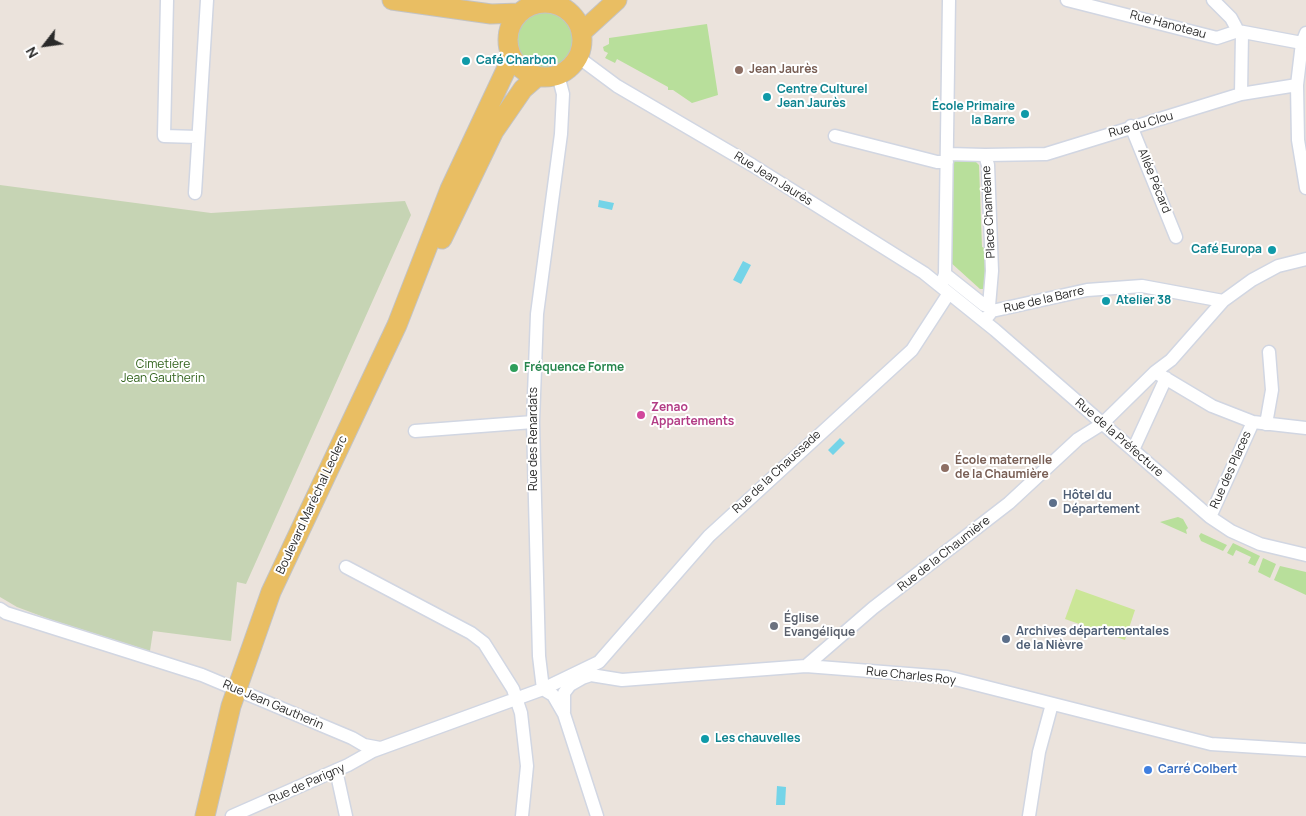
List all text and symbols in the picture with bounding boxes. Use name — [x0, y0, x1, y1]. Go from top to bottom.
street label: Rue Hanoteau — [1128, 8, 1208, 42]
north arrow — [20, 20, 70, 70]
text: N — [21, 44, 42, 62]
place label: Café Charbon — [476, 54, 556, 68]
marker: Café Charbon — [460, 55, 472, 67]
place label: Jean Jaurès — [749, 63, 818, 77]
marker: Jean Jaurès — [733, 64, 745, 76]
place label: Centre Culturel Jean Jaurès — [777, 83, 868, 111]
marker: Centre Culturel Jean Jaurès — [761, 91, 773, 103]
place label: École Primaire la Barre — [932, 100, 1015, 128]
marker: École Primaire la Barre — [1019, 108, 1031, 120]
street label: Rue du Clou — [1107, 109, 1175, 141]
street label: Allée Pécard — [1134, 147, 1174, 215]
street label: Rue Jean Jaurès — [731, 149, 815, 209]
street label: Place Chaméane — [979, 165, 999, 259]
place label: Café Europa — [1191, 243, 1262, 257]
marker: Café Europa — [1266, 244, 1278, 256]
street label: Rue de la Barre — [1002, 284, 1086, 316]
place label: Atelier 38 — [1116, 294, 1171, 308]
marker: Atelier 38 — [1100, 295, 1112, 307]
park label: Cimetière Jean Gautherin — [121, 358, 205, 386]
place label: Fréquence Forme — [524, 361, 624, 375]
marker: Fréquence Forme — [508, 362, 520, 374]
street label: Rue des Renardats — [527, 387, 541, 491]
street label: Rue de la Préfecture — [1072, 396, 1166, 480]
place label: Zenao Appartements — [651, 401, 734, 429]
marker: Zenao Appartements — [635, 409, 647, 421]
street label: Rue de la Chaussade — [730, 427, 824, 517]
street label: Rue des Places — [1207, 429, 1255, 511]
street label: Boulevard Maréchal Leclerc — [274, 433, 350, 577]
place label: École maternelle de la Chaumière — [955, 454, 1052, 482]
marker: École maternelle de la Chaumière — [939, 462, 951, 474]
place label: Hôtel du Département — [1063, 489, 1140, 517]
marker: Hôtel du Département — [1047, 497, 1059, 509]
street label: Rue de la Chaumière — [895, 513, 993, 595]
place label: Église Evangélique — [784, 612, 855, 640]
marker: Église Evangélique — [768, 620, 780, 632]
place label: Archives départementales de la Nièvre — [1016, 625, 1169, 653]
marker: Archives départementales de la Nièvre — [1000, 633, 1012, 645]
street label: Rue Charles Roy — [865, 664, 957, 688]
street label: Rue Jean Gautherin — [220, 677, 326, 733]
place label: Les chauvelles — [715, 732, 800, 746]
marker: Les chauvelles — [699, 733, 711, 745]
street label: Rue de Parigny — [267, 761, 347, 807]
place label: Carré Colbert — [1158, 763, 1237, 777]
marker: Carré Colbert — [1142, 764, 1154, 776]

